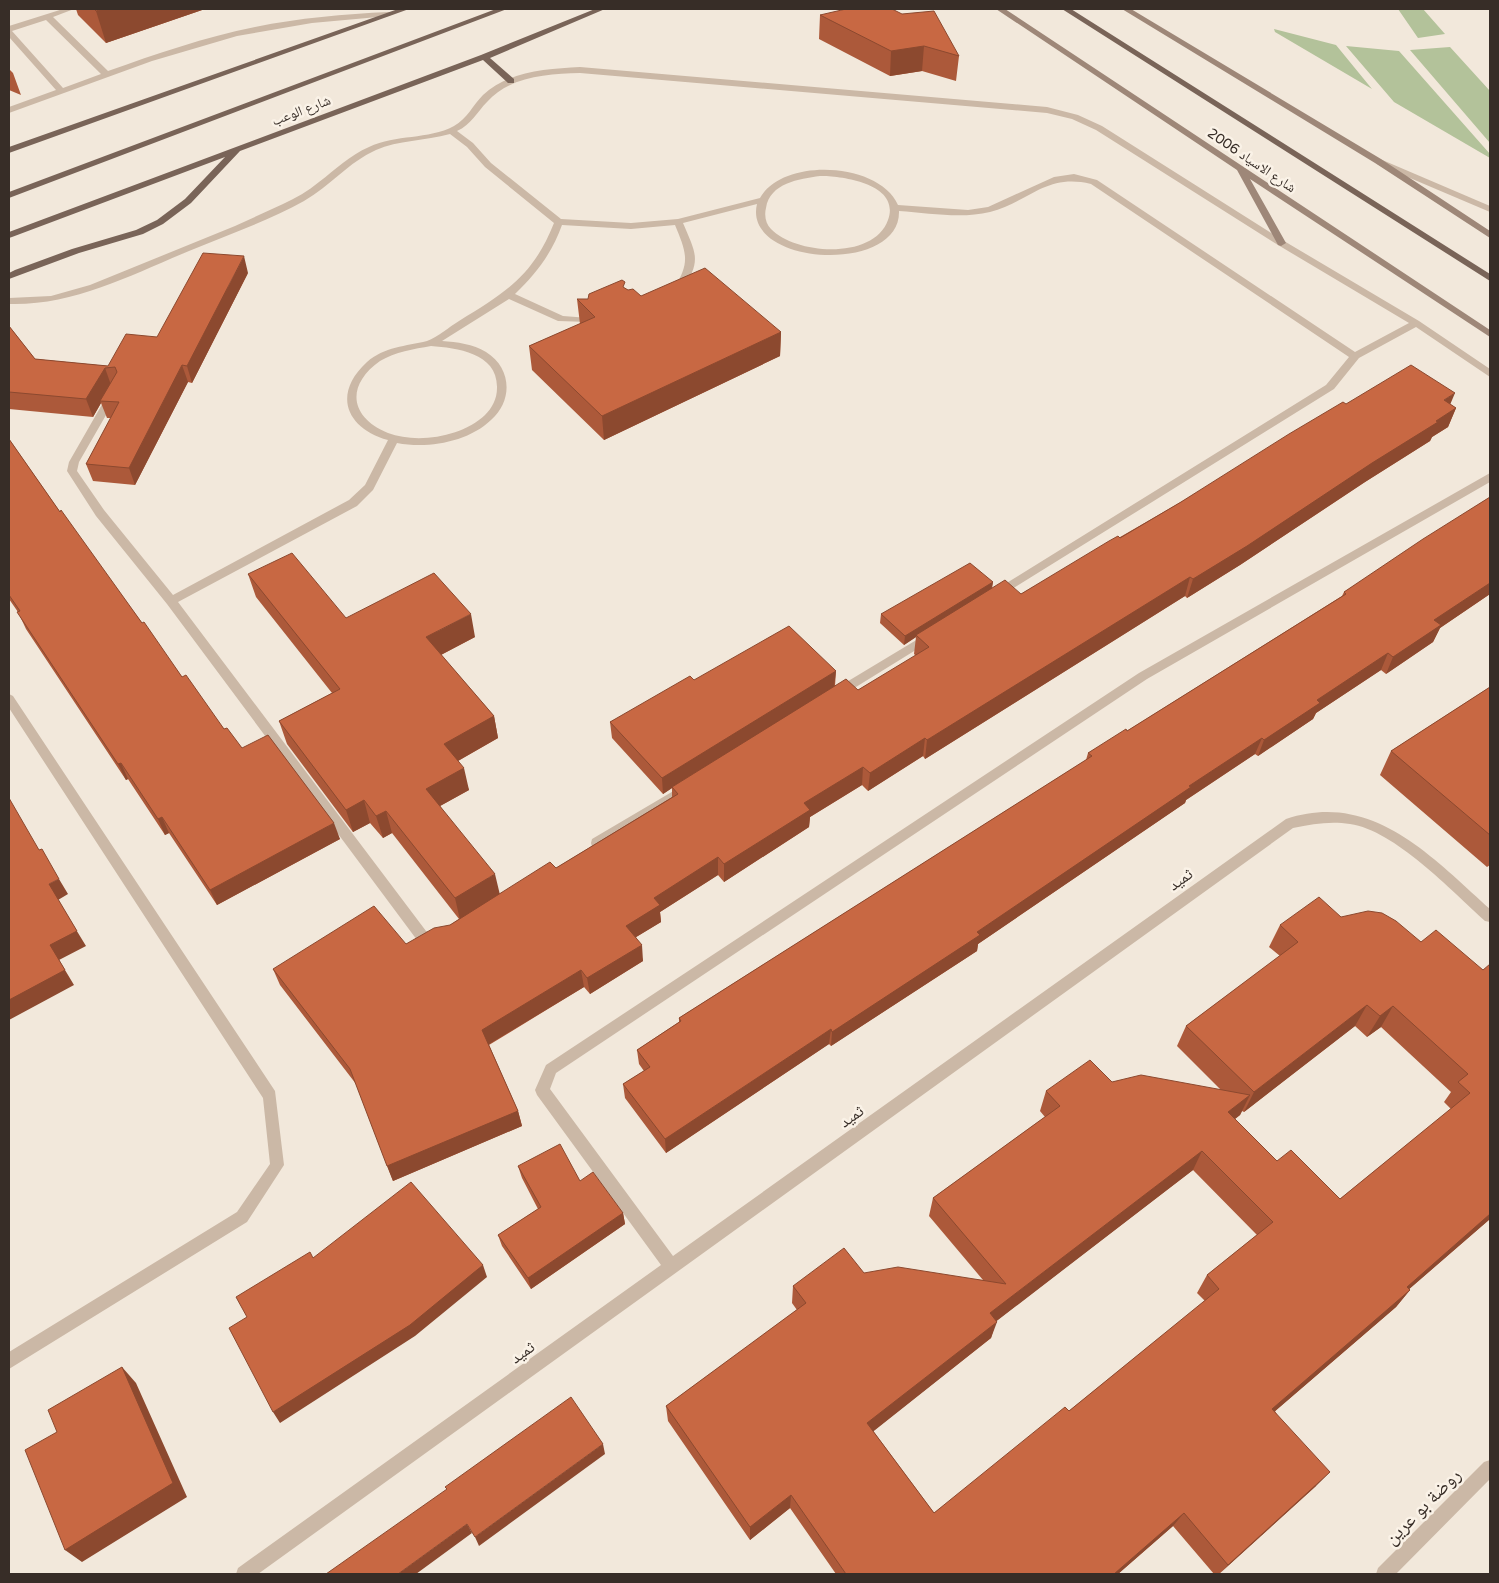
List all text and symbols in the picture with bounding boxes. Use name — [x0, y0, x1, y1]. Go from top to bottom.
street label: شارع الوعب — [269, 91, 333, 130]
street label: شارع الاسياد 2006 — [1204, 124, 1299, 197]
street label: ثميد — [1164, 864, 1197, 895]
street label: ثميد — [835, 1101, 868, 1132]
street label: ثميد — [506, 1337, 539, 1368]
street label: روضة بو عرين — [1380, 1464, 1465, 1549]

